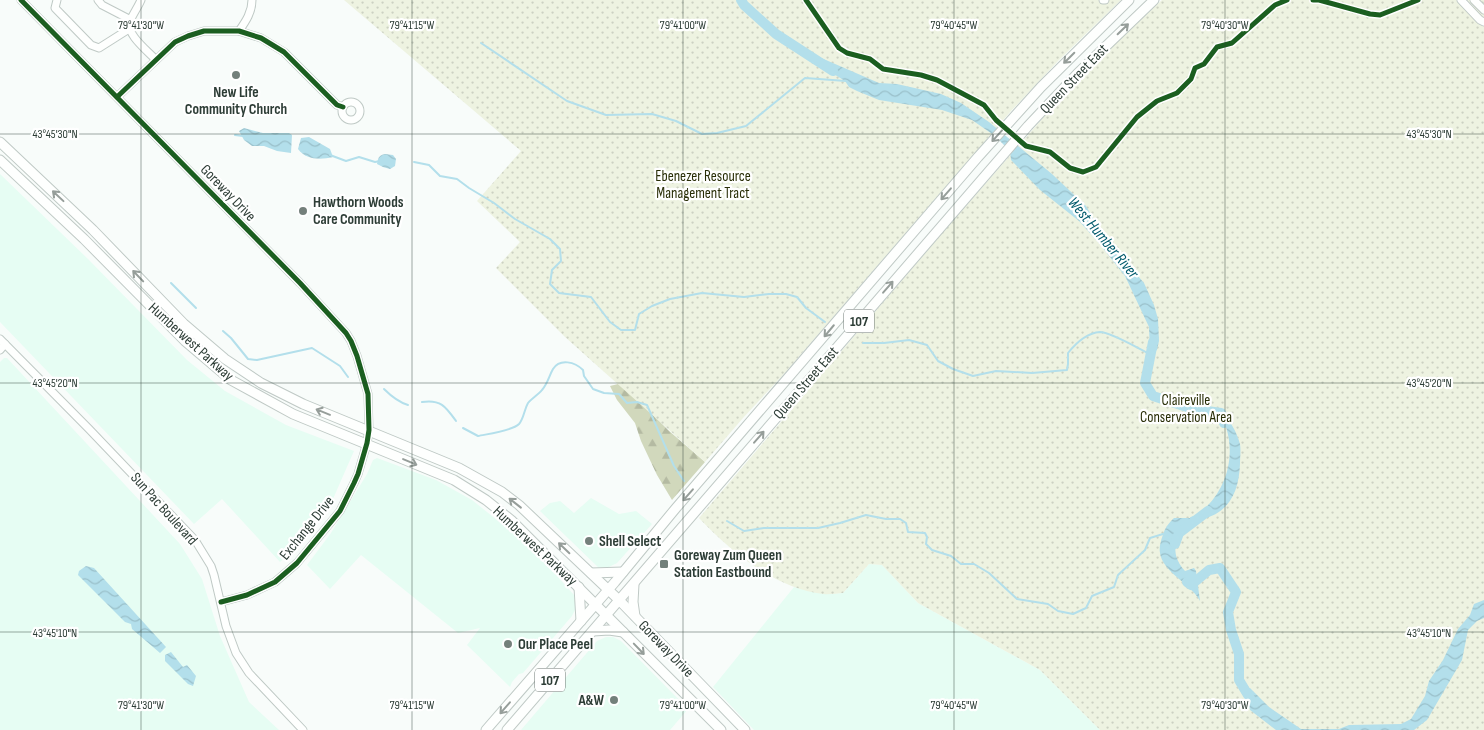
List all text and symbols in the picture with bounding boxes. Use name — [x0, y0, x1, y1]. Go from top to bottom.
text: 79°41'30"W — [118, 18, 164, 33]
text: 79°41'15"W — [390, 18, 434, 33]
text: 79°41'00"W — [660, 18, 706, 33]
text: 79°40'45"W — [931, 18, 978, 33]
text: 79°40'30"W — [1201, 18, 1249, 33]
one-way arrow — [1117, 23, 1130, 35]
street label: Queen Street East — [1036, 40, 1112, 118]
one-way arrow — [1063, 52, 1075, 64]
marker: New Life Community Church — [230, 69, 242, 81]
place label: New Life Community Church — [185, 83, 287, 119]
text: 43°45'30"N — [32, 127, 78, 142]
text: 43°45'30"N — [1406, 127, 1452, 142]
one-way arrow — [991, 130, 1003, 143]
street label: Goreway Drive — [196, 160, 260, 226]
park label: Ebenezer Resource Management Tract — [655, 167, 751, 203]
one-way arrow — [941, 187, 952, 200]
one-way arrow — [52, 190, 64, 202]
place label: Hawthorn Woods Care Community — [313, 193, 404, 229]
water label: West Humber River — [1064, 194, 1143, 283]
marker: Hawthorn Woods Care Community — [297, 205, 309, 217]
one-way arrow — [132, 269, 144, 282]
one-way arrow — [882, 281, 894, 294]
street label: Humberwest Parkway — [144, 299, 238, 386]
road number: 107 — [844, 310, 874, 332]
one-way arrow — [823, 324, 835, 337]
street label: Queen Street East — [769, 342, 843, 423]
text: 43°45'20"N — [32, 376, 78, 391]
text: 43°45'20"N — [1406, 376, 1452, 391]
park label: Claireville Conservation Area — [1140, 391, 1232, 427]
one-way arrow — [316, 407, 331, 416]
one-way arrow — [754, 431, 765, 444]
one-way arrow — [402, 458, 417, 467]
street label: Sun Pac Boulevard — [126, 469, 202, 549]
one-way arrow — [682, 488, 693, 501]
street label: Exchange Drive — [275, 492, 339, 564]
one-way arrow — [509, 497, 522, 508]
street label: Humberwest Parkway — [489, 502, 581, 590]
place label: Shell Select — [599, 532, 661, 551]
marker: Shell Select — [583, 535, 595, 547]
one-way arrow — [558, 542, 571, 554]
place label: Goreway Zum Queen Station Eastbound — [674, 546, 782, 582]
marker: Goreway Zum Queen Station Eastbound — [658, 558, 670, 570]
street label: Goreway Drive — [634, 616, 698, 682]
text: 43°45'10"N — [33, 626, 77, 641]
text: 43°45'10"N — [1407, 626, 1451, 641]
place label: Our Place Peel — [518, 635, 593, 654]
marker: Our Place Peel — [502, 638, 514, 650]
one-way arrow — [633, 642, 645, 655]
road number: 107 — [535, 668, 565, 692]
place label: A&W — [577, 691, 605, 710]
marker: A&W — [608, 694, 620, 706]
text: 79°41'30"W — [118, 698, 164, 713]
text: 79°41'15"W — [390, 698, 434, 713]
text: 79°41'00"W — [660, 698, 706, 713]
text: 79°40'45"W — [931, 698, 978, 713]
text: 79°40'30"W — [1201, 698, 1249, 713]
one-way arrow — [499, 701, 510, 714]

